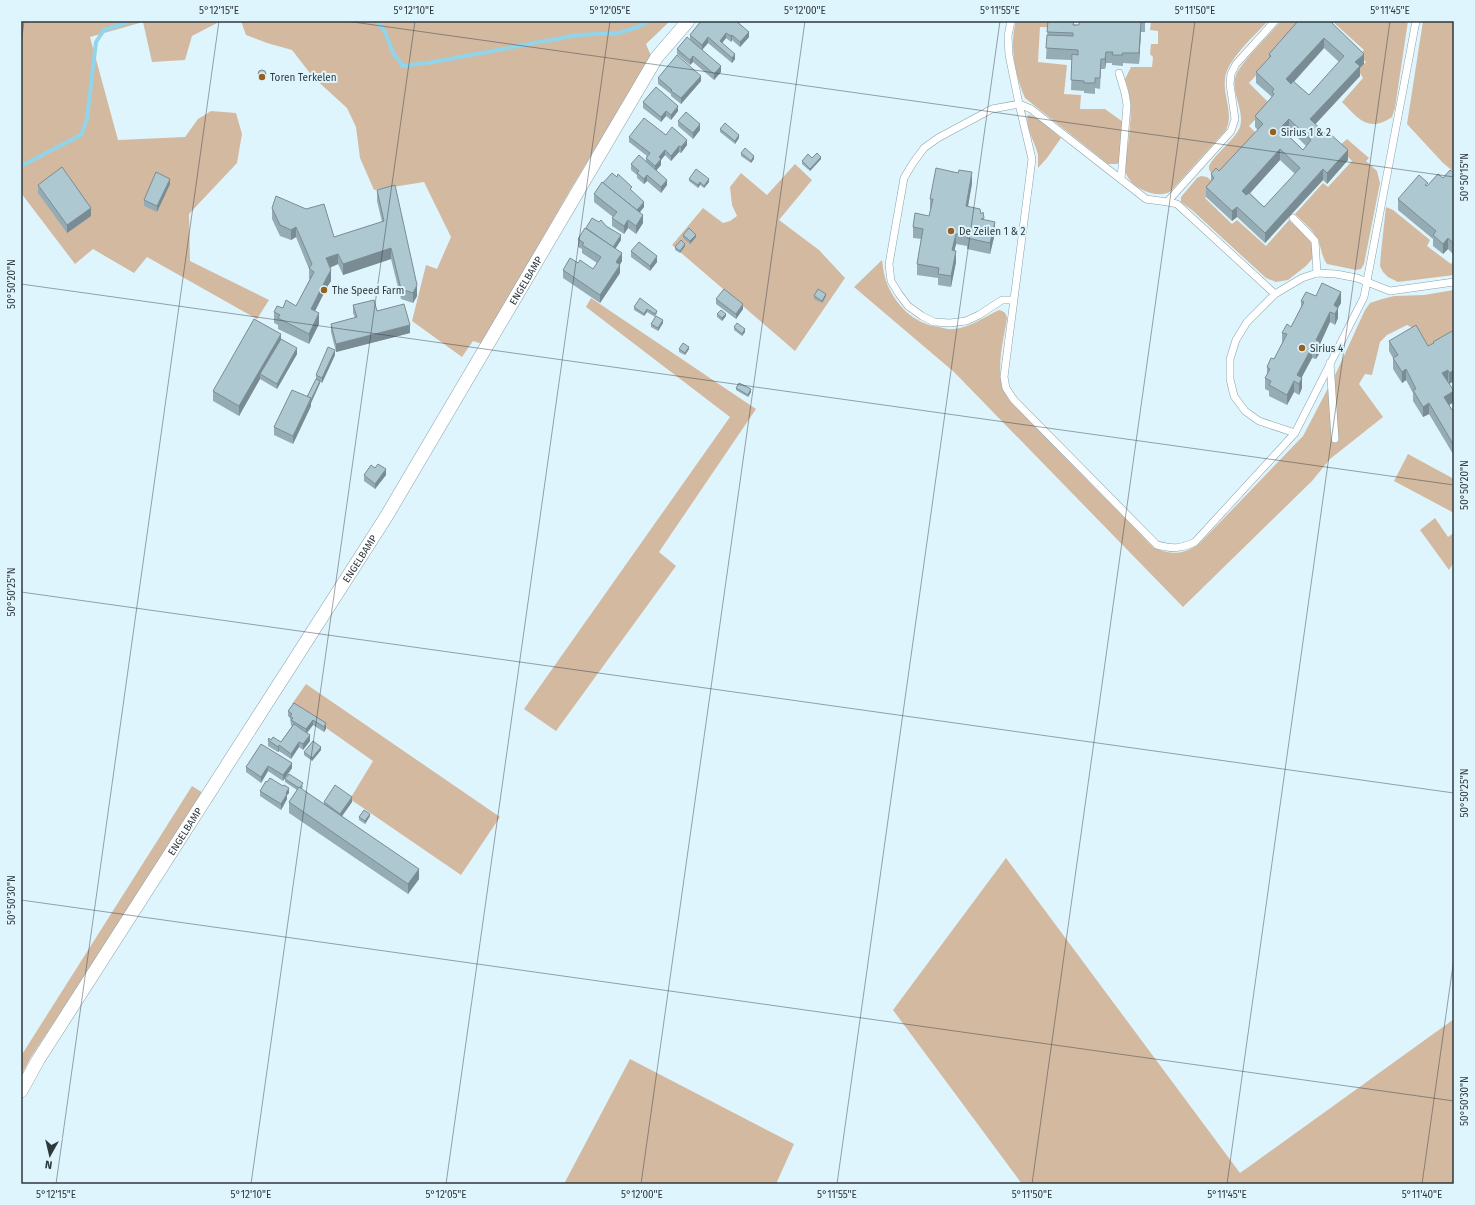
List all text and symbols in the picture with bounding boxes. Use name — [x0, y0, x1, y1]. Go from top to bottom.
text: 5°12'15"E — [199, 5, 239, 17]
text: 5°12'10"E — [394, 5, 434, 17]
text: 5°12'05"E — [589, 5, 631, 17]
text: 5°12'00"E — [784, 5, 826, 17]
text: 5°11'55"E — [980, 5, 1020, 17]
text: 5°11'50"E — [1175, 5, 1215, 17]
text: 5°11'45"E — [1370, 5, 1410, 17]
marker: Toren Terkelen — [257, 72, 267, 82]
place label: Toren Terkelen — [270, 72, 337, 84]
marker: Sirius 1 & 2 — [1268, 127, 1278, 137]
place label: Sirius 1 & 2 — [1281, 127, 1331, 139]
text: 50°50'15"N — [1459, 153, 1471, 201]
marker: De Zeilen 1 & 2 — [946, 226, 956, 236]
place label: De Zeilen 1 & 2 — [959, 226, 1026, 238]
street label: ENGELBAMP — [507, 254, 545, 307]
text: 50°50'20"N — [6, 259, 18, 309]
marker: The Speed Farm — [319, 285, 329, 295]
place label: The Speed Farm — [332, 285, 404, 297]
marker: Sirius 4 — [1297, 343, 1307, 353]
place label: Sirius 4 — [1310, 343, 1344, 355]
text: 50°50'20"N — [1459, 460, 1471, 510]
street label: ENGELBAMP — [341, 533, 380, 585]
text: 50°50'25"N — [6, 568, 18, 616]
text: 50°50'25"N — [1459, 769, 1471, 817]
street label: ENGELBAMP — [166, 806, 205, 858]
text: 50°50'30"N — [6, 875, 18, 925]
text: 50°50'30"N — [1459, 1076, 1471, 1126]
north arrow — [30, 1135, 70, 1175]
text: N — [44, 1157, 53, 1171]
text: 5°12'15"E — [36, 1189, 76, 1201]
text: 5°12'10"E — [231, 1189, 271, 1201]
text: 5°12'05"E — [425, 1189, 467, 1201]
text: 5°12'00"E — [621, 1189, 663, 1201]
text: 5°11'55"E — [817, 1189, 857, 1201]
text: 5°11'50"E — [1012, 1189, 1052, 1201]
text: 5°11'45"E — [1207, 1189, 1247, 1201]
text: 5°11'40"E — [1402, 1189, 1442, 1201]

